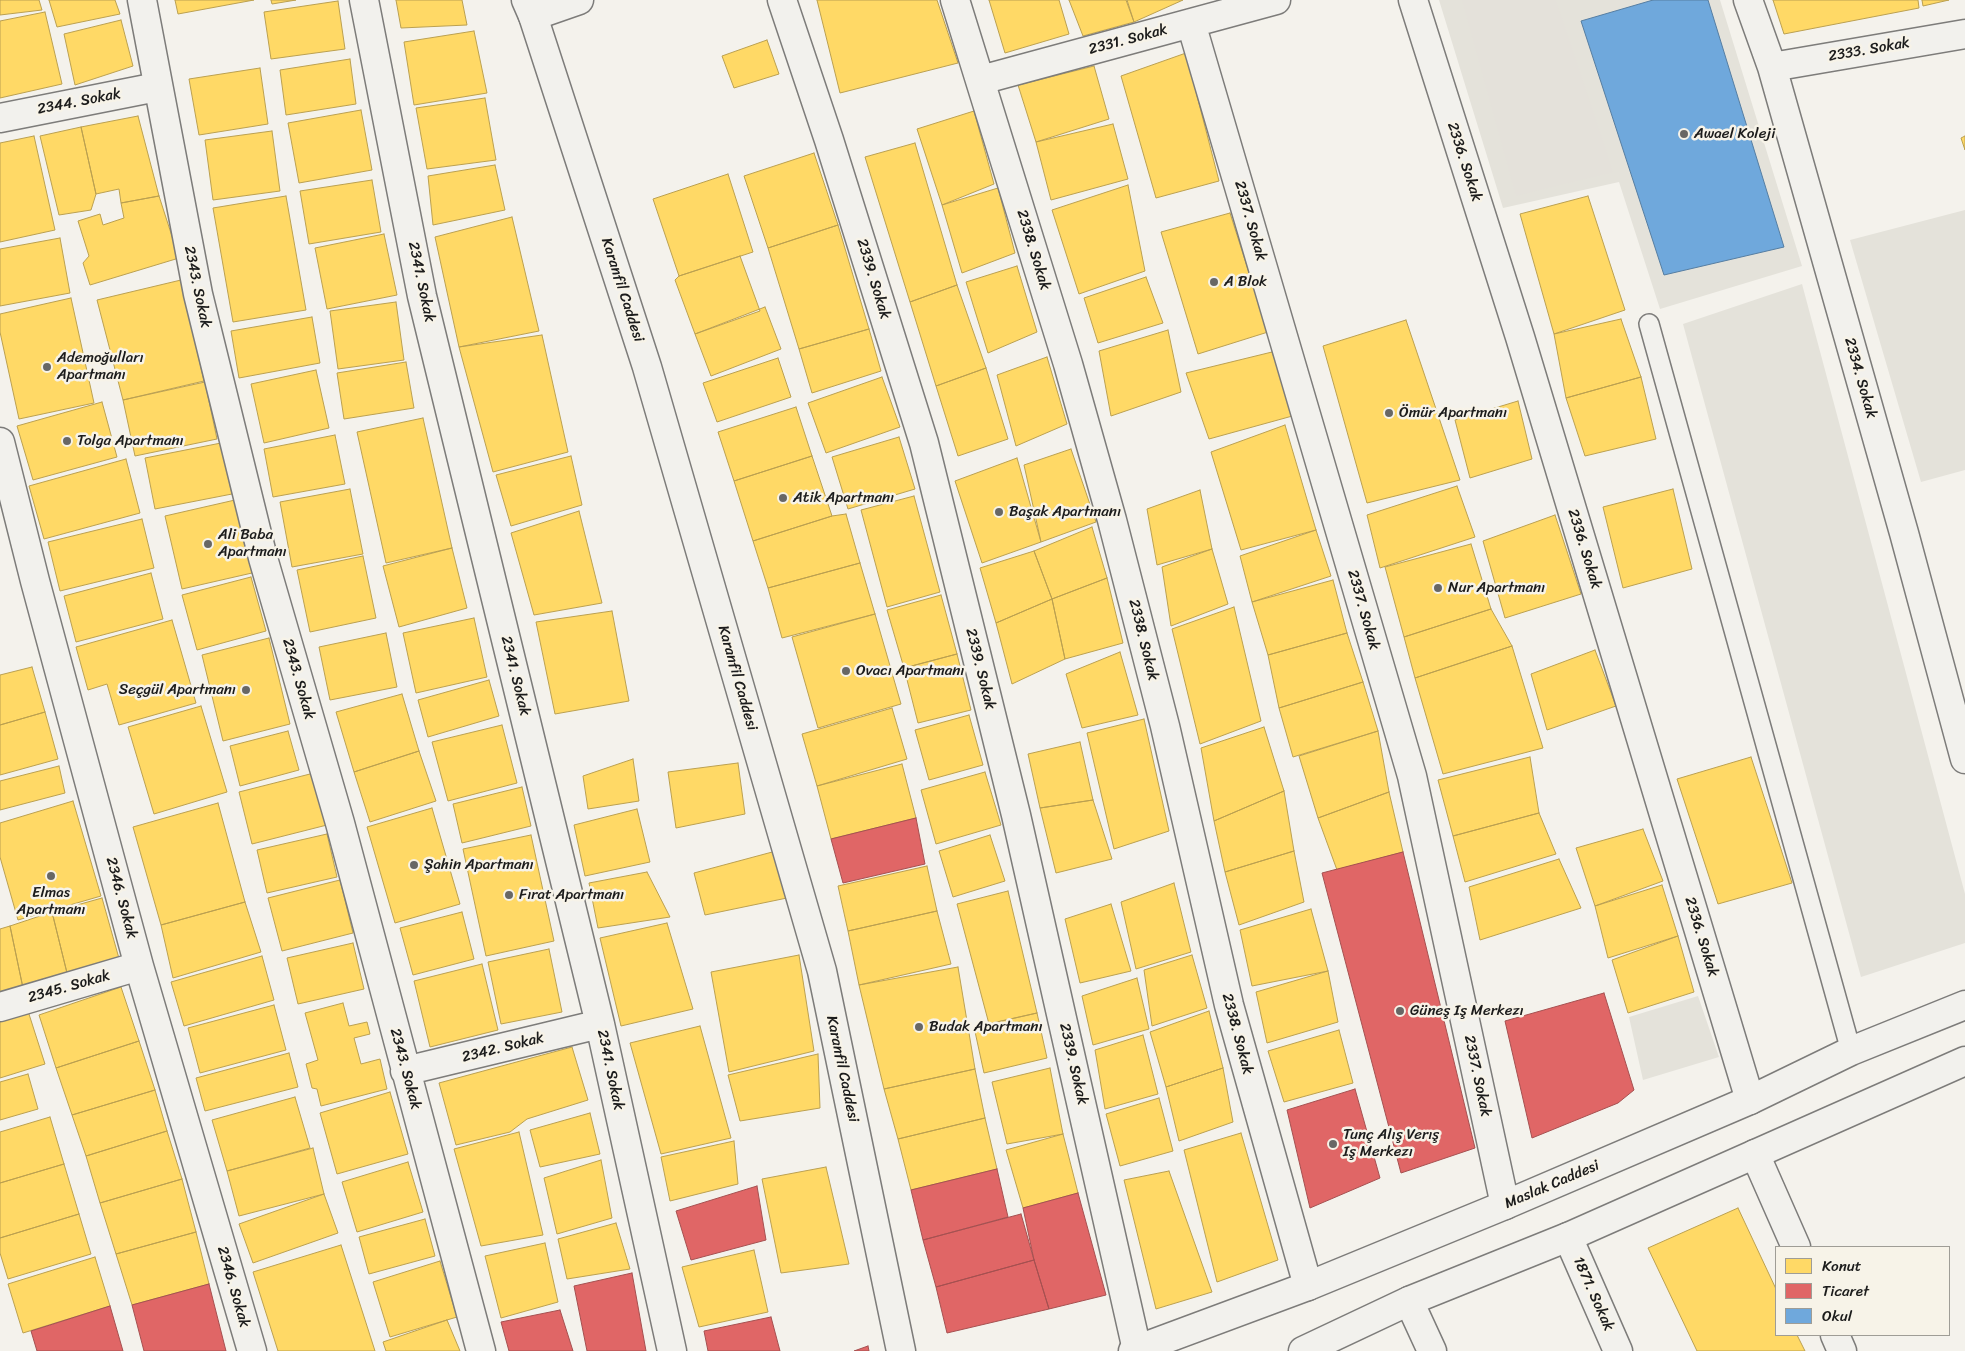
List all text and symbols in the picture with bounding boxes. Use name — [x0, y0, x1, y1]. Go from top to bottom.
street label: 2331. Sokak — [1087, 21, 1169, 59]
street label: 2333. Sokak — [1827, 34, 1911, 66]
street label: 2344. Sokak — [36, 85, 122, 119]
street label: 2336. Sokak — [1443, 120, 1485, 204]
place label: Awael Koleji — [1694, 125, 1775, 143]
marker: Awael Koleji — [1678, 128, 1690, 140]
street label: 2337. Sokak — [1230, 179, 1270, 263]
street label: 2338. Sokak — [1012, 208, 1054, 292]
street label: Karanfil Caddesi — [597, 236, 647, 344]
street label: 2339. Sokak — [852, 237, 894, 321]
street label: 2341. Sokak — [404, 240, 438, 324]
street label: 2343. Sokak — [180, 244, 214, 330]
place label: A Blok — [1224, 273, 1267, 291]
marker: A Blok — [1208, 276, 1220, 288]
street label: 2334. Sokak — [1840, 335, 1880, 421]
place label: Ademoğulları Apartmanı — [57, 349, 144, 384]
marker: Ademoğulları Apartmanı — [41, 361, 53, 373]
place label: Ömür Apartmanı — [1399, 404, 1507, 422]
marker: Ömür Apartmanı — [1383, 407, 1395, 419]
place label: Tolga Apartmanı — [77, 432, 184, 450]
marker: Tolga Apartmanı — [61, 435, 73, 447]
place label: Atik Apartmanı — [793, 489, 894, 507]
marker: Atik Apartmanı — [777, 492, 789, 504]
place label: Başak Apartmanı — [1009, 503, 1121, 521]
marker: Başak Apartmanı — [993, 506, 1005, 518]
street label: 2336. Sokak — [1563, 507, 1605, 591]
place label: Ali Baba Apartmanı — [218, 526, 287, 561]
marker: Ali Baba Apartmanı — [202, 538, 214, 550]
street label: 2337. Sokak — [1343, 568, 1383, 652]
place label: Nur Apartmanı — [1448, 579, 1545, 597]
marker: Nur Apartmanı — [1432, 582, 1444, 594]
street label: 2338. Sokak — [1124, 598, 1162, 682]
street label: Karanfil Caddesi — [713, 623, 761, 733]
street label: 2339. Sokak — [961, 626, 999, 712]
street label: 2341. Sokak — [496, 634, 534, 718]
street label: 2343. Sokak — [278, 636, 318, 722]
place label: Ovacı Apartmanı — [856, 662, 965, 680]
marker: Ovacı Apartmanı — [840, 665, 852, 677]
place label: Seçgül Apartmanı — [119, 681, 236, 699]
marker: Seçgül Apartmanı — [240, 684, 252, 696]
street label: 2346. Sokak — [101, 855, 141, 941]
place label: Şahin Apartmanı — [424, 856, 534, 874]
marker: Şahin Apartmanı — [408, 859, 420, 871]
marker: Elmas Apartmanı — [45, 870, 57, 882]
place label: Elmas Apartmanı — [17, 884, 85, 919]
place label: Fırat Apartmanı — [519, 886, 624, 904]
marker: Fırat Apartmanı — [503, 889, 515, 901]
street label: 2336. Sokak — [1680, 895, 1722, 979]
street label: 2345. Sokak — [26, 967, 112, 1007]
street label: 2338. Sokak — [1218, 992, 1256, 1076]
place label: Güneş Iş Merkezı — [1410, 1002, 1524, 1020]
marker: Güneş Iş Merkezı — [1394, 1005, 1406, 1017]
street label: Karanfil Caddesi — [822, 1014, 862, 1124]
place label: Budak Apartmanı — [929, 1018, 1043, 1036]
marker: Budak Apartmanı — [913, 1021, 925, 1033]
street label: 2339. Sokak — [1055, 1021, 1091, 1107]
street label: 2343. Sokak — [386, 1026, 424, 1112]
street label: 2341. Sokak — [593, 1028, 627, 1112]
street label: 2342. Sokak — [460, 1029, 546, 1067]
street label: 2337. Sokak — [1460, 1034, 1494, 1118]
place label: Tunç Alış Verış Iş Merkezı — [1343, 1126, 1439, 1161]
marker: Tunç Alış Verış Iş Merkezı — [1327, 1138, 1339, 1150]
street label: Maslak Caddesi — [1502, 1157, 1602, 1213]
street label: 2346. Sokak — [213, 1244, 253, 1330]
legend — [1775, 1246, 1950, 1336]
text: Konut — [1822, 1253, 1861, 1279]
street label: 1871. Sokak — [1569, 1254, 1617, 1334]
text: Ticaret — [1822, 1278, 1869, 1304]
text: Okul — [1822, 1303, 1852, 1329]

